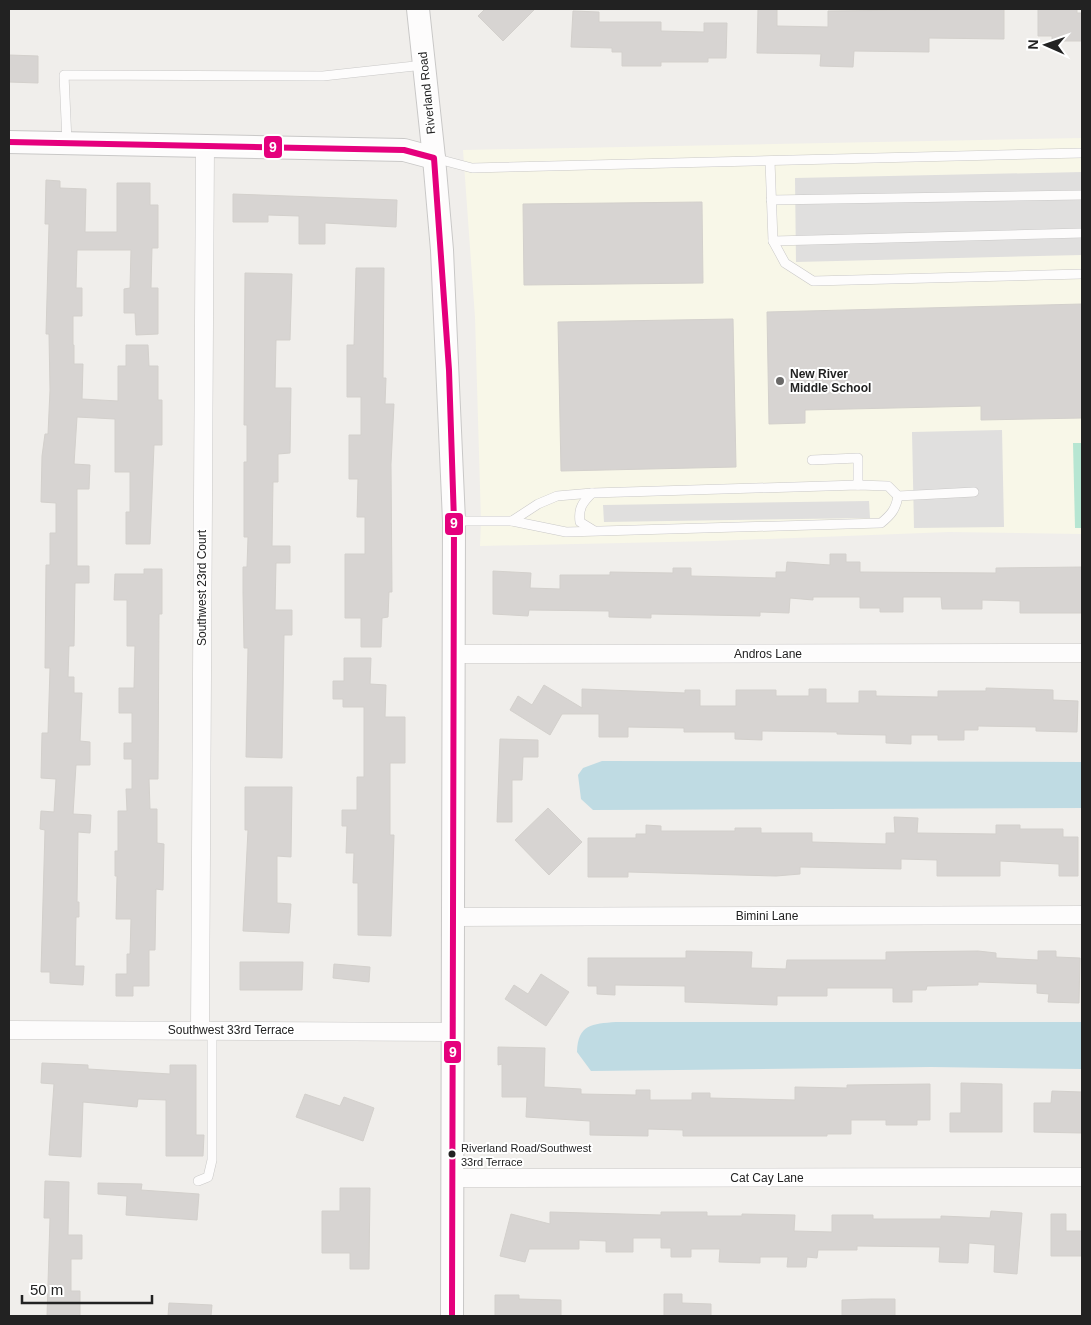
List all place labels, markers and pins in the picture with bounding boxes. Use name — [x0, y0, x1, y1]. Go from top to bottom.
place label: New River Middle School — [790, 367, 871, 395]
marker: New River Middle School — [774, 375, 786, 387]
place label: Riverland Road/Southwest 33rd Terrace — [461, 1142, 591, 1168]
marker: Riverland Road/Southwest 33rd Terrace — [447, 1149, 457, 1159]

